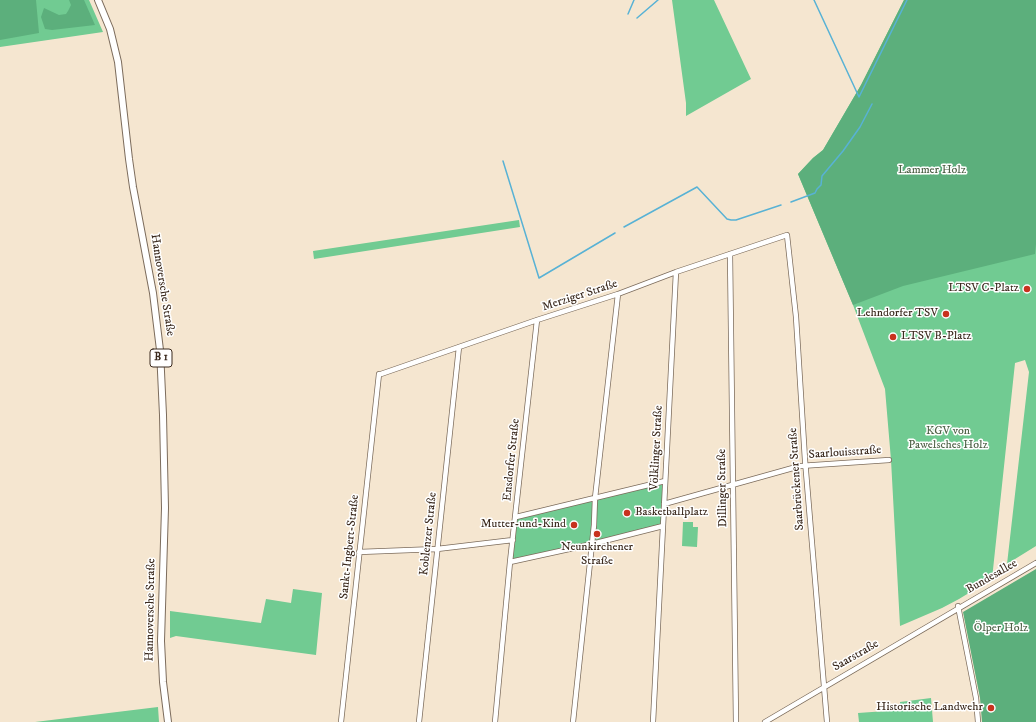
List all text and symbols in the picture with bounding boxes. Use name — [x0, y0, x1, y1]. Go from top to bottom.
park label: Lammer Holz — [898, 164, 966, 178]
street label: Hannoversche Straße — [147, 233, 177, 337]
street label: Merziger Straße — [541, 277, 619, 315]
place label: LTSV C-Platz — [948, 282, 1019, 296]
marker: LTSV C-Platz — [1022, 284, 1032, 294]
place label: Lehndorfer TSV — [857, 307, 938, 321]
marker: Lehndorfer TSV — [941, 309, 951, 319]
place label: LTSV B-Platz — [901, 330, 971, 344]
marker: LTSV B-Platz — [888, 332, 898, 342]
road number: B 1 — [150, 349, 172, 367]
street label: Völklinger Straße — [648, 405, 666, 491]
street label: Ensdorfer Straße — [501, 418, 523, 502]
park label: KGV von Pawelsches Holz — [908, 425, 988, 453]
street label: Saarbrückener Straße — [786, 427, 808, 531]
street label: Saarlouisstraße — [808, 443, 882, 463]
street label: Dillinger Straße — [715, 449, 731, 527]
street label: Koblenzer Straße — [417, 492, 441, 576]
street label: Sankt-Ingbert-Straße — [337, 494, 363, 600]
place label: Basketballplatz — [635, 506, 708, 520]
marker: Basketballplatz — [622, 508, 632, 518]
place label: Mutter-und-Kind — [481, 518, 566, 532]
marker: Mutter-und-Kind — [569, 520, 579, 530]
marker: Neunkirchener Straße — [592, 529, 602, 539]
place label: Neunkirchener Straße — [561, 541, 633, 569]
street label: Bundesallee — [964, 557, 1020, 597]
street label: Hannoversche Straße — [143, 558, 159, 662]
park label: Ölper Holz — [974, 622, 1028, 636]
street label: Saarstraße — [830, 637, 882, 675]
place label: Historische Landwehr — [876, 701, 983, 715]
marker: Historische Landwehr — [986, 703, 996, 713]

